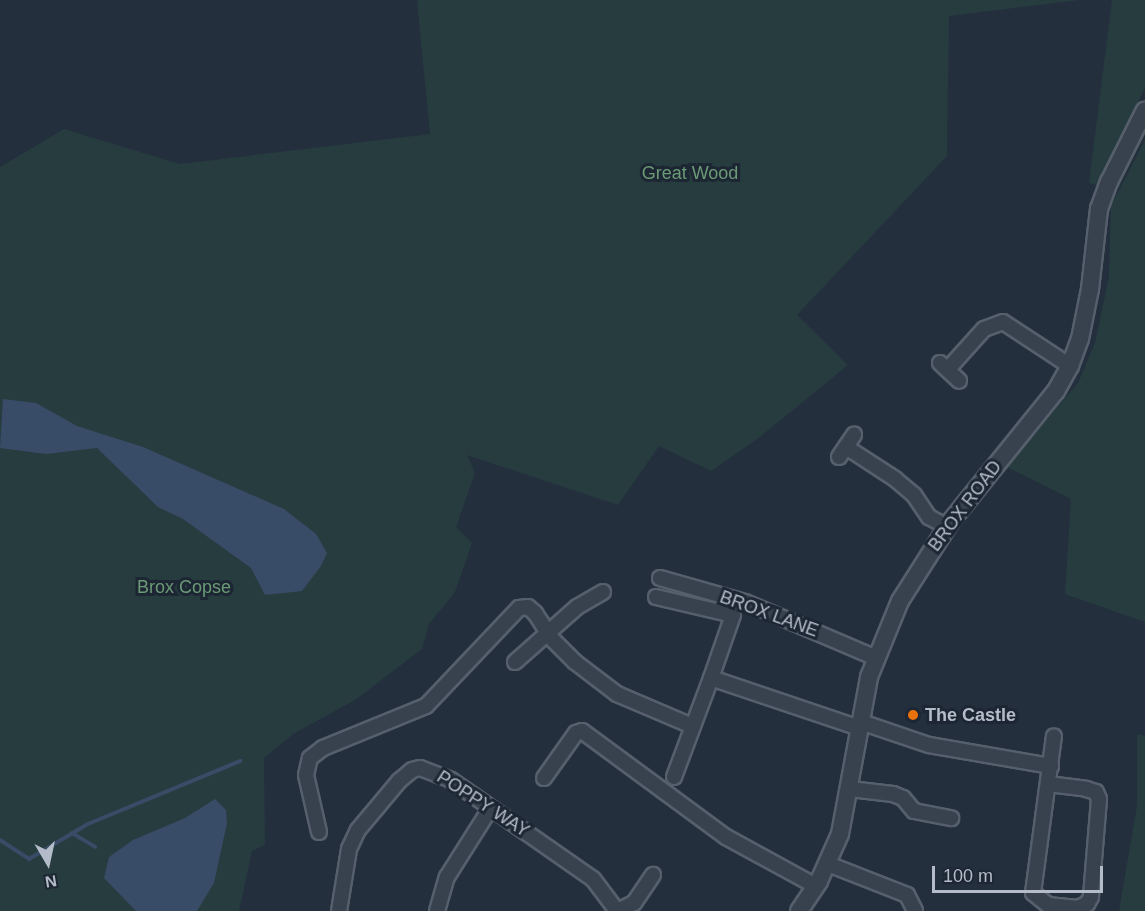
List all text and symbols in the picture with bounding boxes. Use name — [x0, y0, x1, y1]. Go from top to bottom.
park label: Great Wood — [642, 162, 738, 184]
street label: BROX ROAD — [924, 456, 1006, 556]
park label: Brox Copse — [137, 576, 231, 598]
street label: BROX LANE — [717, 586, 821, 642]
place label: The Castle — [925, 704, 1016, 726]
marker: The Castle — [906, 708, 920, 722]
street label: POPPY WAY — [433, 766, 533, 842]
north arrow — [18, 833, 78, 893]
scale bar — [935, 854, 1106, 892]
text: 100 m — [943, 866, 993, 886]
text: N — [44, 872, 58, 891]

